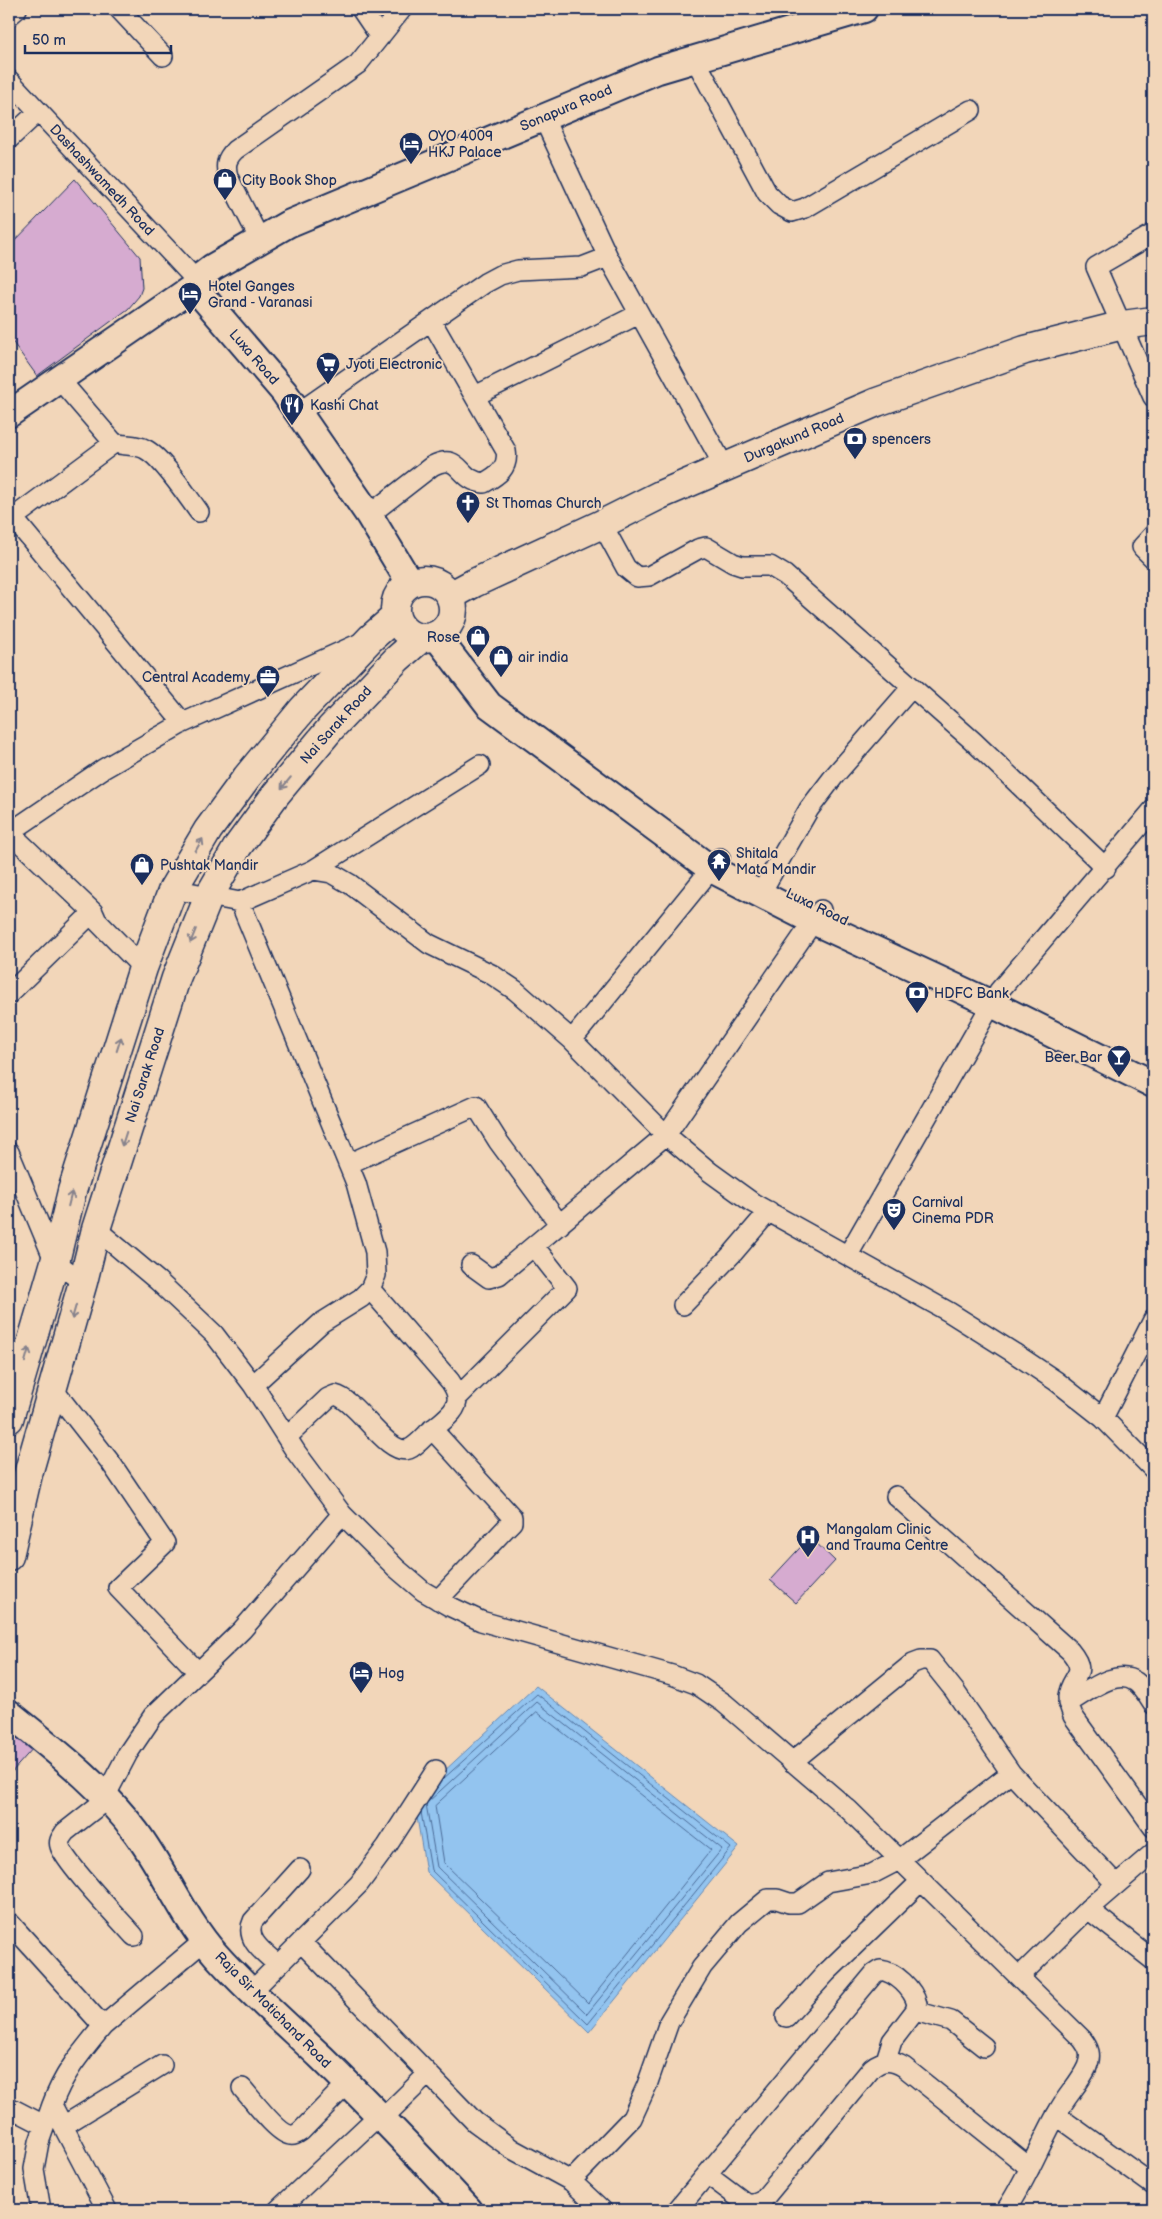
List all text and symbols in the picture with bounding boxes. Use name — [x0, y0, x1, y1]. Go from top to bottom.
scale bar — [25, 22, 171, 54]
text: 50 m — [32, 31, 66, 50]
street label: Sonapura Road — [517, 81, 615, 135]
street label: Dashashwamedh Road — [46, 121, 158, 239]
place label: OYO 4009 HKJ Palace — [428, 128, 501, 161]
hotel icon: OYO 4009 HKJ Palace — [398, 131, 424, 165]
shop icon: City Book Shop — [212, 167, 238, 201]
place label: City Book Shop — [242, 172, 337, 189]
place label: Hotel Ganges Grand - Varanasi — [208, 278, 312, 311]
hotel icon: Hotel Ganges Grand - Varanasi — [177, 281, 203, 315]
street label: Luxa Road — [225, 326, 283, 388]
supermarket icon: Jyoti Electronic — [315, 351, 341, 385]
place label: Jyoti Electronic — [346, 356, 442, 373]
restaurant icon: Kashi Chat — [279, 392, 305, 426]
place label: Kashi Chat — [310, 397, 379, 414]
street label: Durgakund Road — [741, 409, 847, 467]
bank icon: spencers — [842, 426, 868, 460]
place label: spencers — [872, 431, 931, 448]
church icon: St Thomas Church — [455, 490, 481, 524]
place label: St Thomas Church — [486, 495, 602, 512]
shop icon: Rose — [465, 624, 491, 658]
place label: Rose — [427, 629, 460, 646]
shop icon: air india — [488, 644, 514, 678]
place label: air india — [518, 649, 569, 666]
office icon: Central Academy — [255, 664, 281, 698]
place label: Central Academy — [142, 669, 251, 686]
street label: Nai Sarak Road — [297, 683, 375, 767]
one-way arrow — [280, 776, 291, 789]
one-way arrow — [195, 838, 205, 853]
place label: Shitala Mata Mandir — [736, 845, 817, 878]
temple icon: Shitala Mata Mandir — [706, 848, 732, 882]
shop icon: Pushtak Mandir — [129, 852, 155, 886]
place label: Pushtak Mandir — [160, 857, 259, 874]
street label: Luxa Road — [783, 885, 851, 929]
one-way arrow — [188, 928, 197, 943]
bank icon: HDFC Bank — [904, 980, 930, 1014]
place label: HDFC Bank — [934, 985, 1009, 1002]
street label: Nai Sarak Road — [122, 1025, 168, 1125]
one-way arrow — [115, 1036, 124, 1052]
bar icon: Beer Bar — [1106, 1044, 1132, 1078]
place label: Beer Bar — [1044, 1049, 1103, 1066]
one-way arrow — [119, 1131, 129, 1147]
one-way arrow — [66, 1191, 75, 1207]
place label: Carnival Cinema PDR — [912, 1194, 994, 1227]
theatre icon: Carnival Cinema PDR — [881, 1197, 907, 1231]
one-way arrow — [69, 1304, 79, 1320]
one-way arrow — [23, 1348, 33, 1364]
place label: Mangalam Clinic and Trauma Centre — [826, 1521, 948, 1554]
hospital icon: Mangalam Clinic and Trauma Centre — [795, 1524, 821, 1558]
hotel icon: Hog — [348, 1660, 374, 1694]
place label: Hog — [378, 1665, 404, 1682]
street label: Raja Sir Motichand Road — [211, 1948, 335, 2072]

